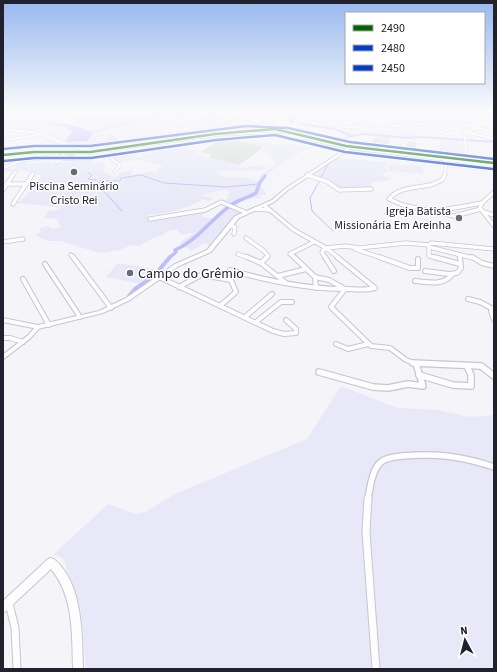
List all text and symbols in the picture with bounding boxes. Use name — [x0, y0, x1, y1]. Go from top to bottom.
legend — [345, 12, 485, 84]
text: 2490 — [381, 20, 405, 37]
text: 2480 — [381, 40, 405, 57]
text: 2450 — [381, 60, 405, 77]
marker: Piscina Seminário Cristo Rei — [69, 167, 79, 177]
place label: Piscina Seminário Cristo Rei — [29, 178, 119, 209]
place label: Igreja Batista Missionária Em Areinha — [334, 203, 451, 234]
marker: Igreja Batista Missionária Em Areinha — [454, 213, 464, 223]
place label: Campo do Grêmio — [138, 264, 244, 284]
marker: Campo do Grêmio — [125, 268, 135, 278]
north arrow — [445, 620, 485, 660]
text: N — [459, 623, 468, 638]

